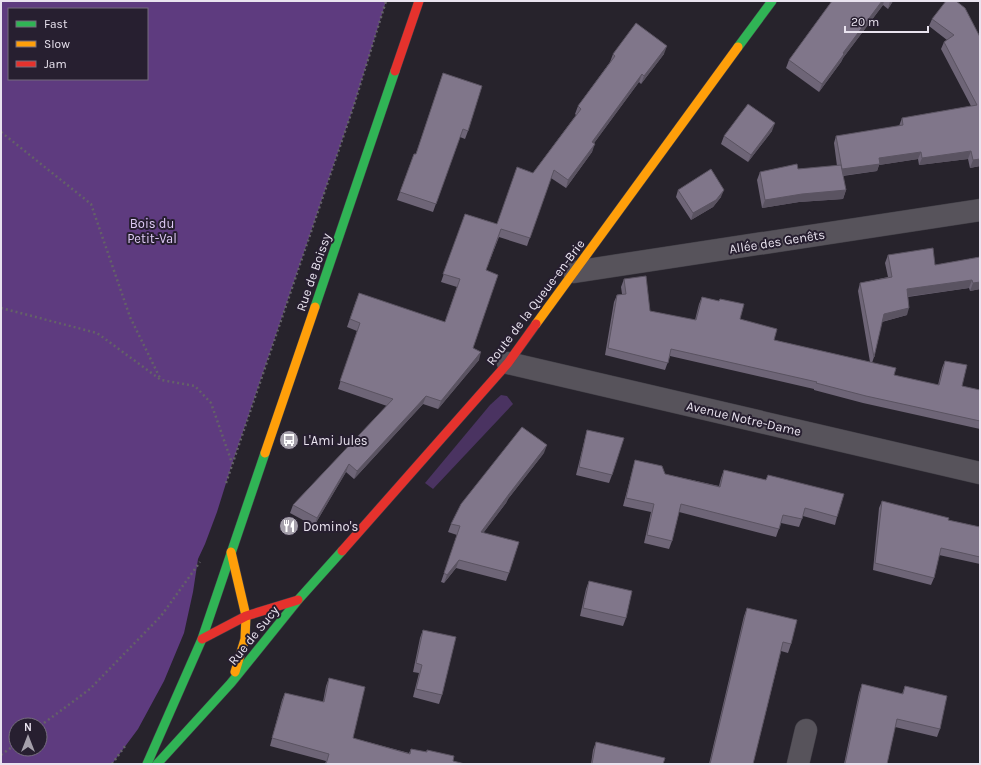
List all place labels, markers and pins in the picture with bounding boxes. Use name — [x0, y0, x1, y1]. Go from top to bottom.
bus stop icon: L'Ami Jules — [278, 429, 300, 451]
place label: L'Ami Jules — [303, 433, 368, 448]
restaurant icon: Domino's — [278, 515, 300, 537]
place label: Domino's — [303, 519, 358, 534]

